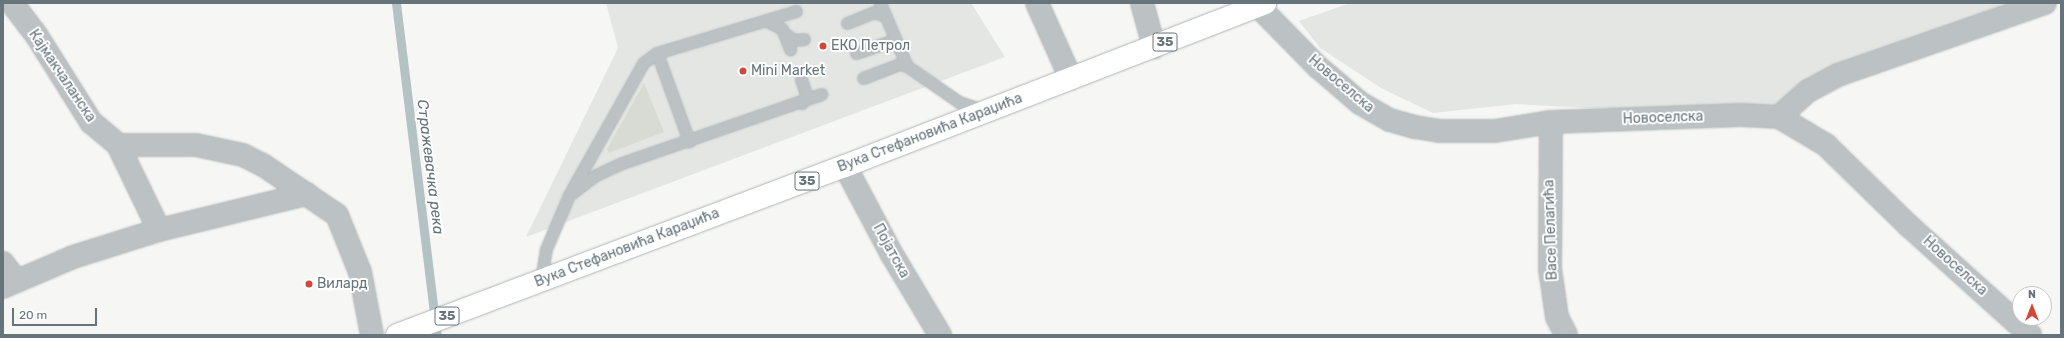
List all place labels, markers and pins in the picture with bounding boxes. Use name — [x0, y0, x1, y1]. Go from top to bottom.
place label: ЕКО Петрол — [831, 38, 910, 54]
marker: ЕКО Петрол — [818, 41, 828, 51]
place label: Mini Market — [751, 63, 825, 79]
marker: Mini Market — [738, 66, 748, 76]
place label: Вилард — [317, 276, 367, 292]
marker: Вилард — [304, 279, 314, 289]

